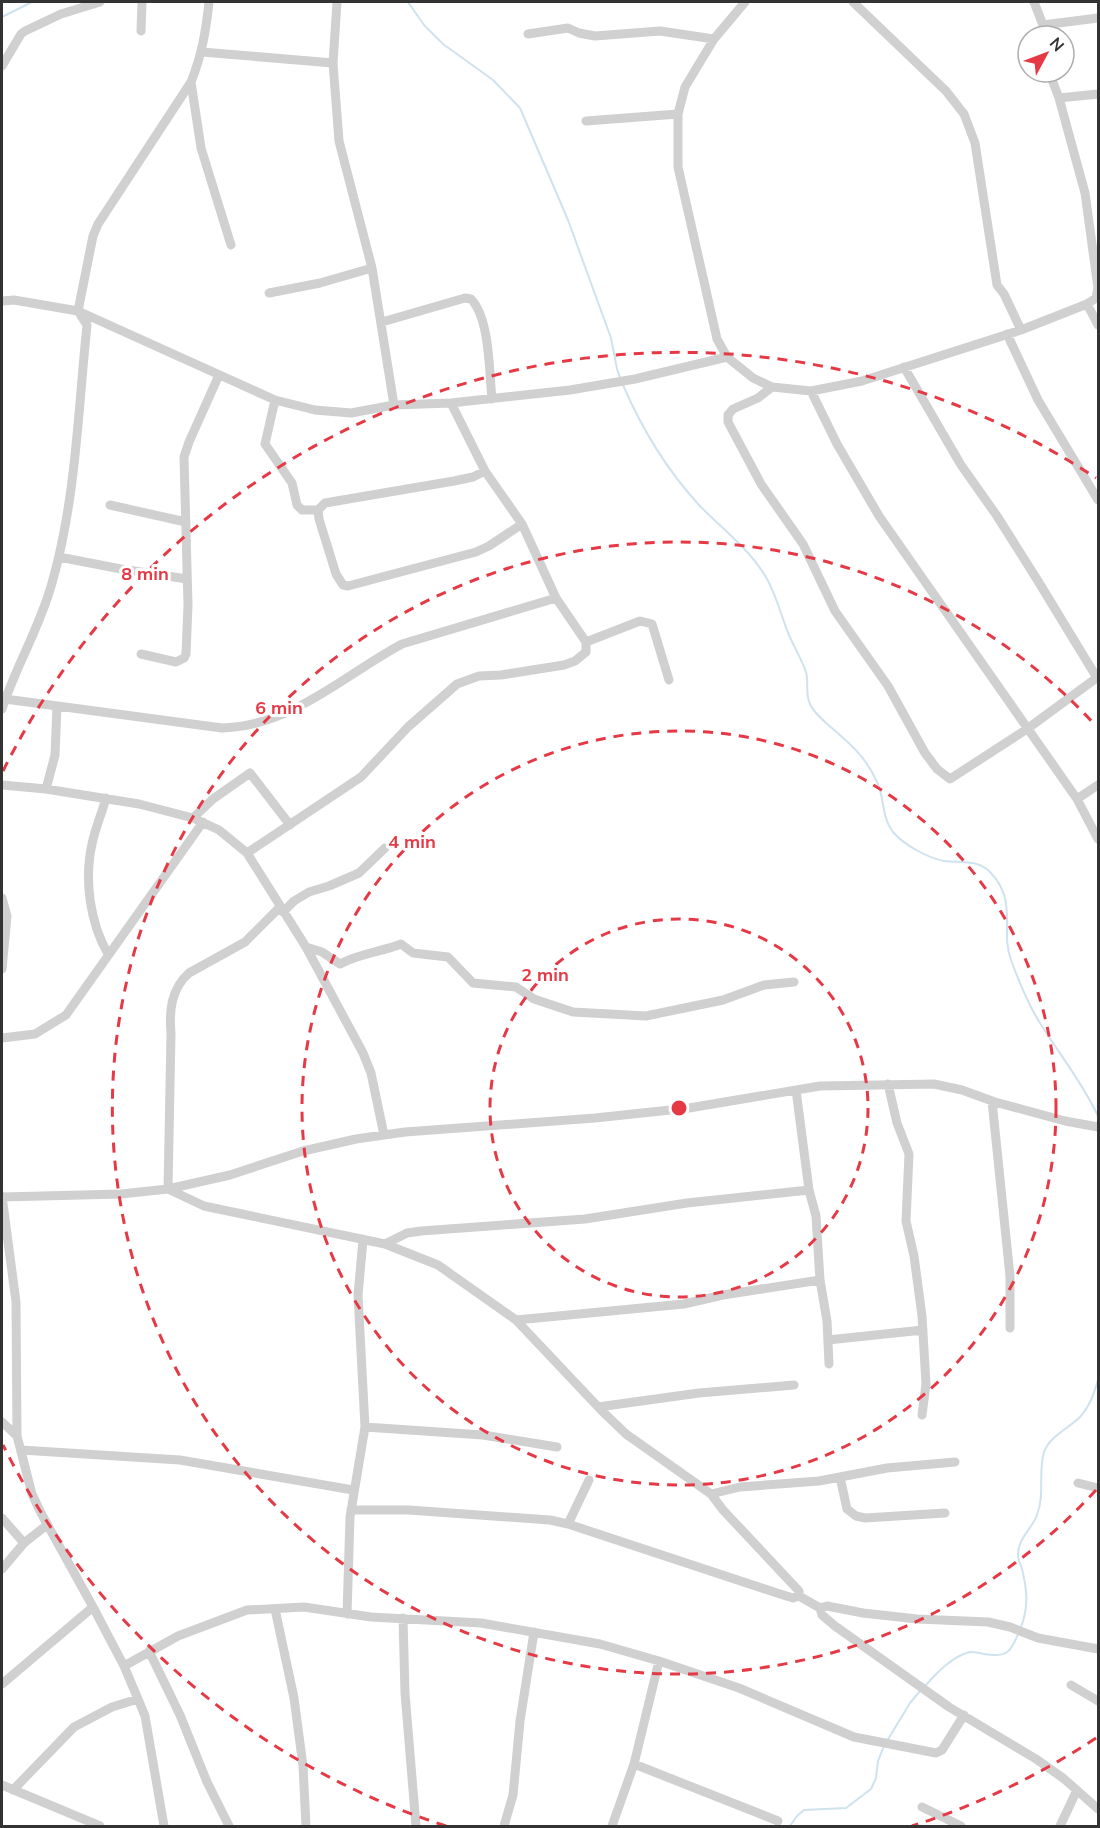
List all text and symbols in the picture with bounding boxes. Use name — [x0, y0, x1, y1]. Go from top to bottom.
north arrow — [1016, 24, 1076, 84]
text: N — [1046, 33, 1069, 55]
text: 8 min — [121, 562, 169, 585]
text: 6 min — [255, 696, 303, 719]
text: 4 min — [388, 830, 436, 853]
text: 2 min — [521, 963, 569, 986]
centre of rings — [669, 1098, 689, 1118]

